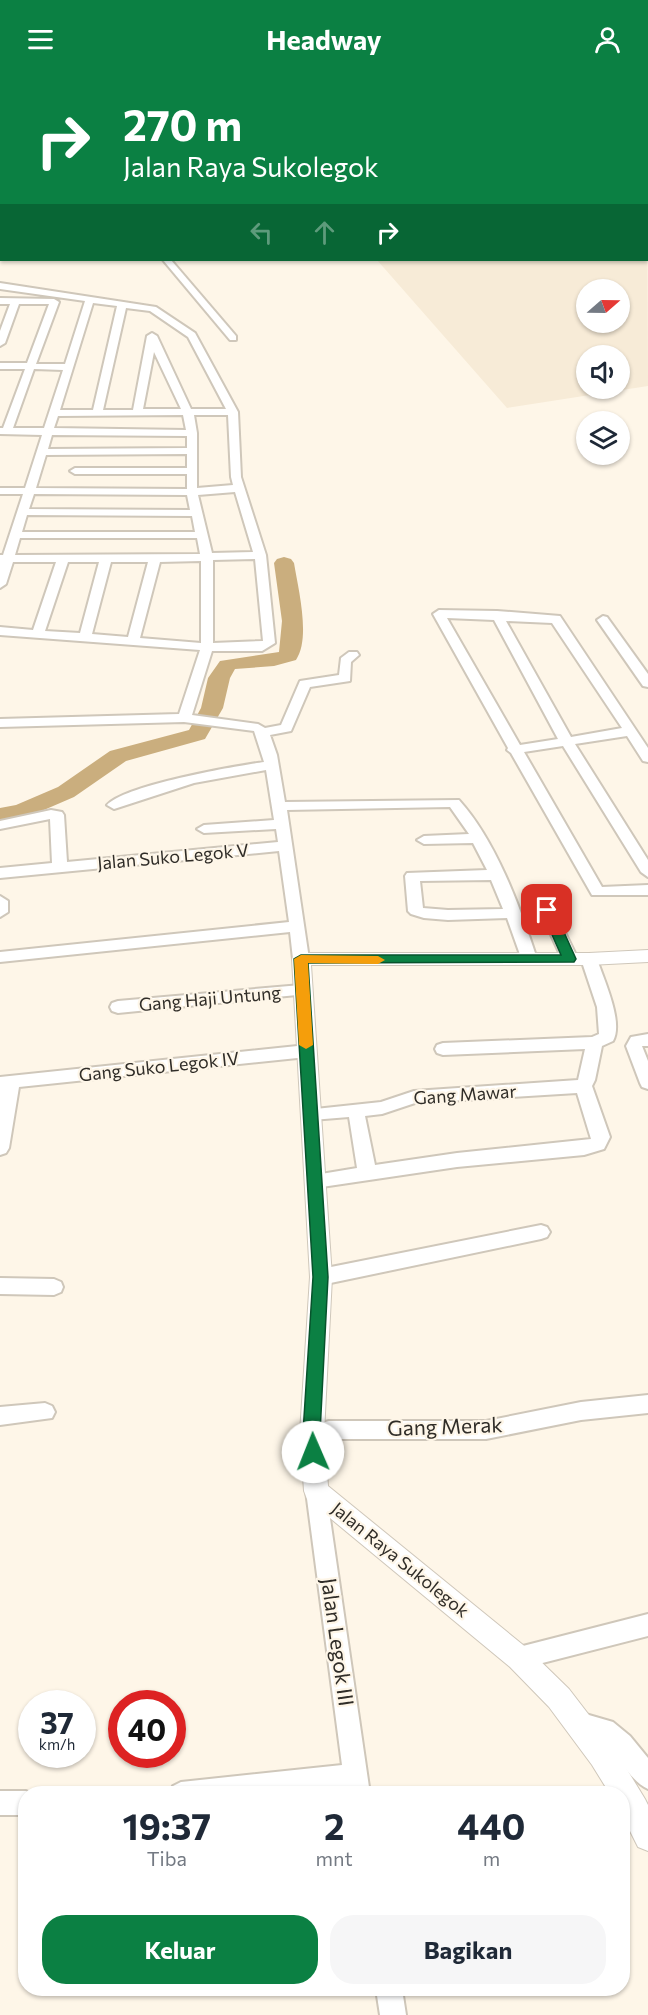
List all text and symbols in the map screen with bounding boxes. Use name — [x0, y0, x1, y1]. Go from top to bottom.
icon: menu — [24, 23, 57, 56]
text: Headway — [266, 23, 382, 56]
icon: person — [591, 23, 624, 56]
text: 270 m — [123, 98, 242, 150]
icon: right — [24, 102, 102, 180]
text: Jalan Raya Sukolegok — [123, 150, 379, 183]
icon: left — [245, 216, 278, 249]
icon: ahead — [308, 216, 341, 249]
icon: right — [371, 216, 404, 249]
north arrow — [576, 279, 630, 333]
map controls — [576, 279, 630, 465]
button: sound — [576, 345, 630, 399]
button: layers — [576, 411, 630, 465]
street label: Jalan Suko Legok V — [96, 838, 250, 874]
pin — [521, 884, 572, 935]
icon: arrive — [530, 893, 563, 926]
street label: Gang Haji Untung — [138, 981, 282, 1015]
street label: Gang Suko Legok IV — [78, 1047, 240, 1085]
street label: Gang Mawar — [413, 1079, 517, 1109]
street label: Gang Merak — [387, 1411, 503, 1440]
position arrow — [281, 1420, 345, 1484]
street label: Jalan Raya Sukolegok — [327, 1497, 474, 1622]
street label: Jalan Legok III — [317, 1576, 360, 1708]
speed limit sign: 40 — [108, 1690, 186, 1768]
text: 37 — [40, 1703, 74, 1740]
text: km/h — [39, 1735, 75, 1753]
text: 19:37 — [123, 1803, 211, 1847]
text: 2 — [324, 1803, 344, 1847]
text: 440 — [457, 1803, 525, 1847]
text: Tiba — [147, 1846, 187, 1870]
text: mnt — [316, 1846, 353, 1870]
text: m — [483, 1846, 500, 1870]
button: Keluar — [42, 1915, 318, 1984]
button: Bagikan — [330, 1915, 606, 1984]

